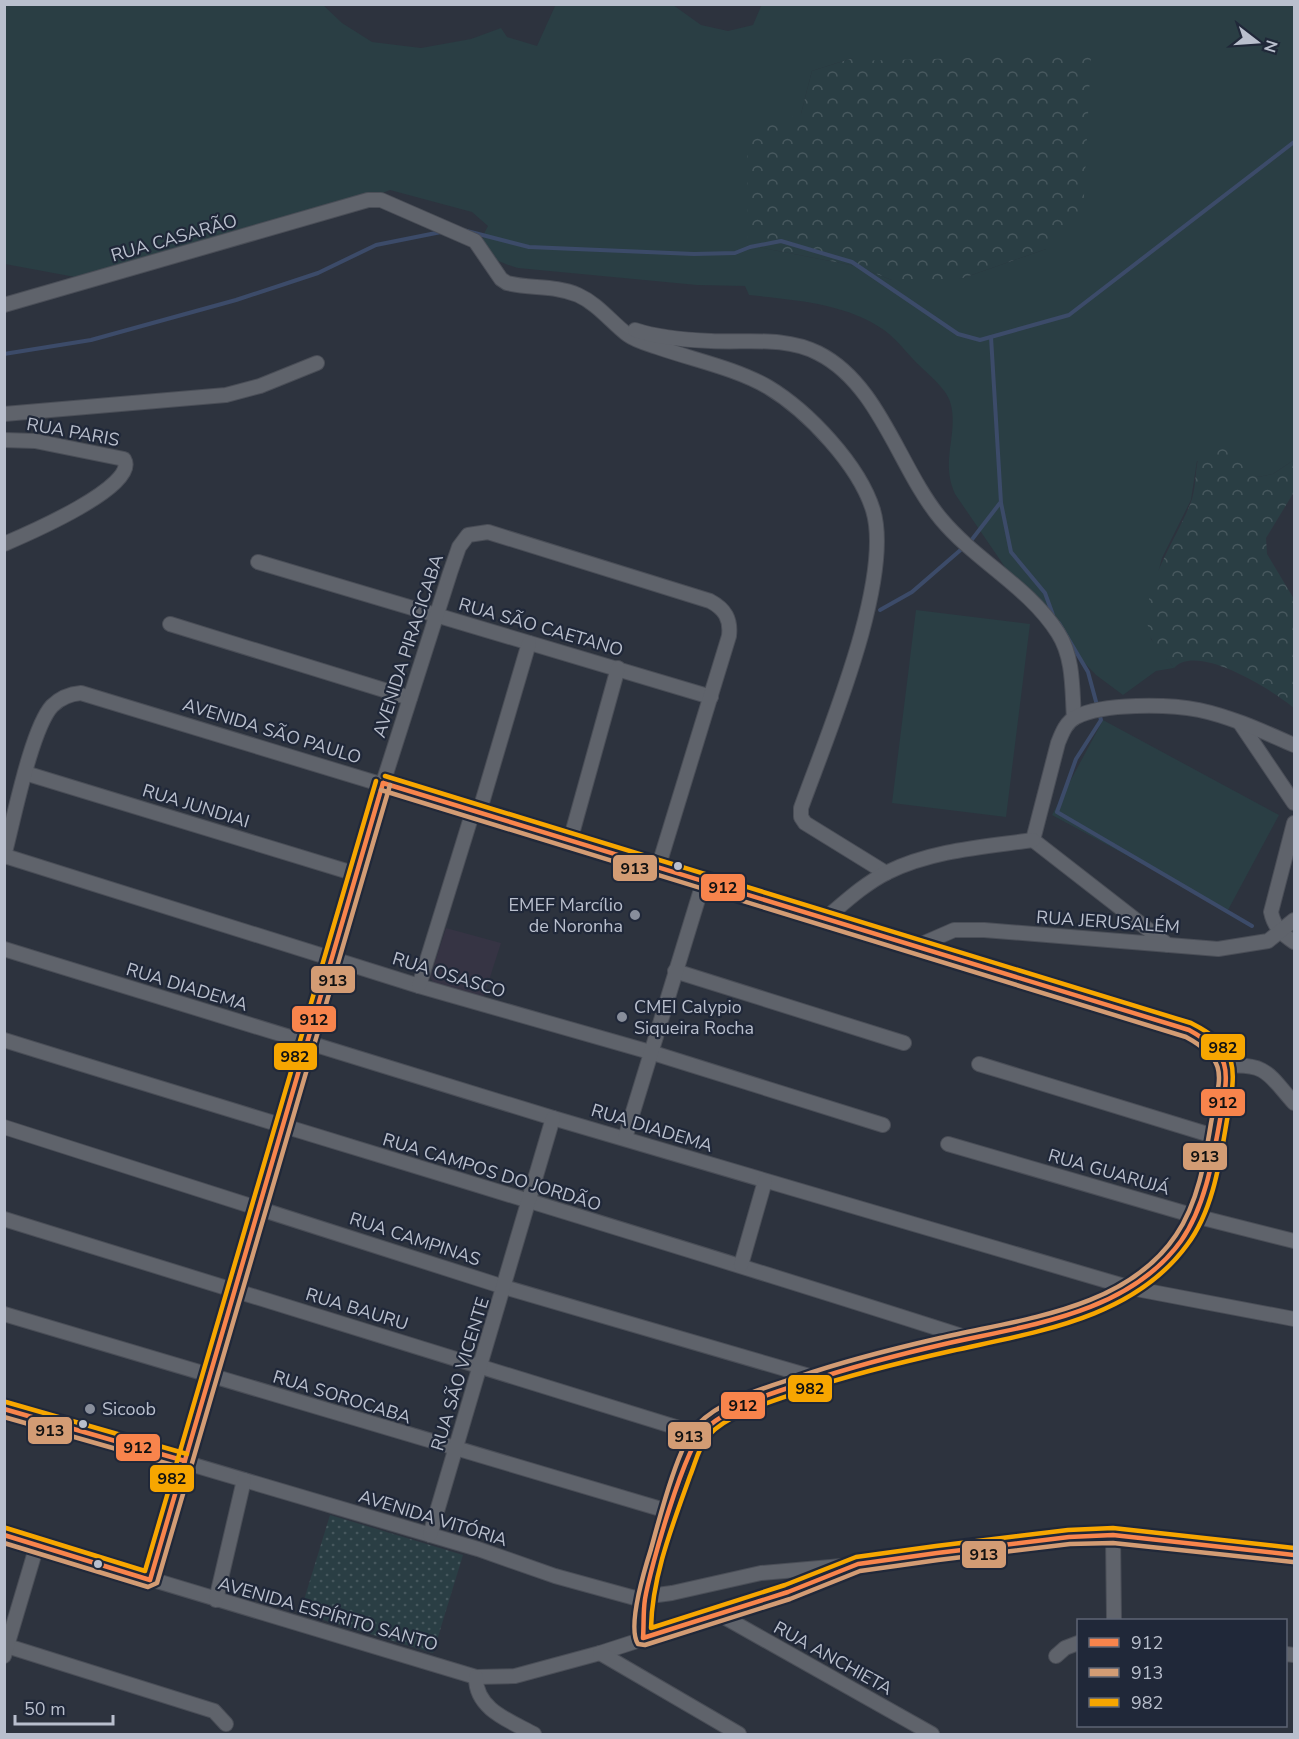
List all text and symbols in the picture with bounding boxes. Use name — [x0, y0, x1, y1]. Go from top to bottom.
north arrow — [1227, 12, 1287, 72]
text: N — [1258, 37, 1283, 55]
street label: RUA CASARÃO — [108, 209, 240, 267]
street label: RUA PARIS — [25, 412, 121, 452]
street label: AVENIDA PIRACICABA — [367, 551, 449, 741]
street label: RUA SÃO CAETANO — [456, 592, 626, 662]
street label: AVENIDA SÃO PAULO — [180, 692, 364, 770]
street label: RUA JUNDIAI — [140, 778, 252, 834]
line badge: 913 — [612, 854, 658, 882]
text: 913 — [621, 858, 649, 880]
unlabelled marker — [672, 860, 684, 872]
line badge: 912 — [700, 873, 746, 902]
text: 912 — [709, 877, 737, 899]
place label: EMEF Marcílio de Noronha — [509, 893, 623, 938]
street label: RUA JERUSALÉM — [1035, 905, 1181, 939]
marker: EMEF Marcílio de Noronha — [628, 908, 642, 922]
street label: RUA OSASCO — [389, 946, 509, 1004]
street label: RUA DIADEMA — [123, 957, 251, 1017]
line badge: 913 — [310, 965, 356, 994]
text: 913 — [319, 970, 347, 992]
place label: CMEI Calypio Siqueira Rocha — [634, 995, 754, 1040]
line badge: 912 — [291, 1005, 337, 1033]
text: 912 — [300, 1009, 328, 1031]
marker: CMEI Calypio Siqueira Rocha — [615, 1010, 629, 1024]
line badge: 982 — [1200, 1033, 1246, 1061]
text: 982 — [1209, 1037, 1237, 1059]
line badge: 982 — [273, 1042, 318, 1071]
text: 982 — [281, 1046, 309, 1068]
line badge: 912 — [1200, 1088, 1246, 1117]
text: 912 — [1209, 1092, 1237, 1114]
street label: RUA DIADEMA — [588, 1098, 716, 1158]
street label: RUA CAMPOS DO JORDÃO — [380, 1127, 604, 1217]
line badge: 913 — [1182, 1142, 1228, 1171]
street label: RUA GUARUJÁ — [1045, 1143, 1173, 1201]
text: 913 — [1191, 1146, 1219, 1168]
street label: RUA CAMPINAS — [346, 1206, 484, 1272]
street label: RUA BAURU — [303, 1282, 411, 1336]
street label: RUA SÃO VICENTE — [425, 1294, 495, 1454]
street label: RUA SOROCABA — [270, 1365, 414, 1429]
line badge: 982 — [787, 1374, 833, 1403]
text: 982 — [796, 1378, 824, 1400]
line badge: 912 — [720, 1391, 766, 1420]
text: 912 — [729, 1395, 757, 1417]
place label: Sicoob — [102, 1397, 156, 1421]
marker: Sicoob — [83, 1402, 97, 1416]
line badge: 913 — [27, 1416, 73, 1445]
unlabelled marker — [77, 1418, 89, 1430]
text: 913 — [36, 1420, 64, 1442]
line badge: 913 — [667, 1421, 712, 1450]
text: 913 — [675, 1426, 703, 1448]
line badge: 912 — [115, 1433, 161, 1462]
text: 912 — [124, 1437, 152, 1459]
line badge: 982 — [149, 1464, 195, 1493]
text: 982 — [158, 1468, 186, 1490]
street label: AVENIDA VITÓRIA — [356, 1484, 510, 1552]
line badge: 913 — [961, 1540, 1007, 1569]
text: 913 — [970, 1544, 998, 1566]
unlabelled marker — [92, 1558, 104, 1570]
street label: AVENIDA ESPÍRITO SANTO — [215, 1571, 441, 1657]
street label: RUA ANCHIETA — [769, 1615, 897, 1701]
legend — [1077, 1619, 1287, 1727]
text: 912 — [1131, 1631, 1163, 1655]
text: 913 — [1131, 1661, 1163, 1685]
scale bar — [15, 1688, 112, 1726]
text: 982 — [1131, 1691, 1163, 1715]
text: 50 m — [24, 1697, 66, 1721]

